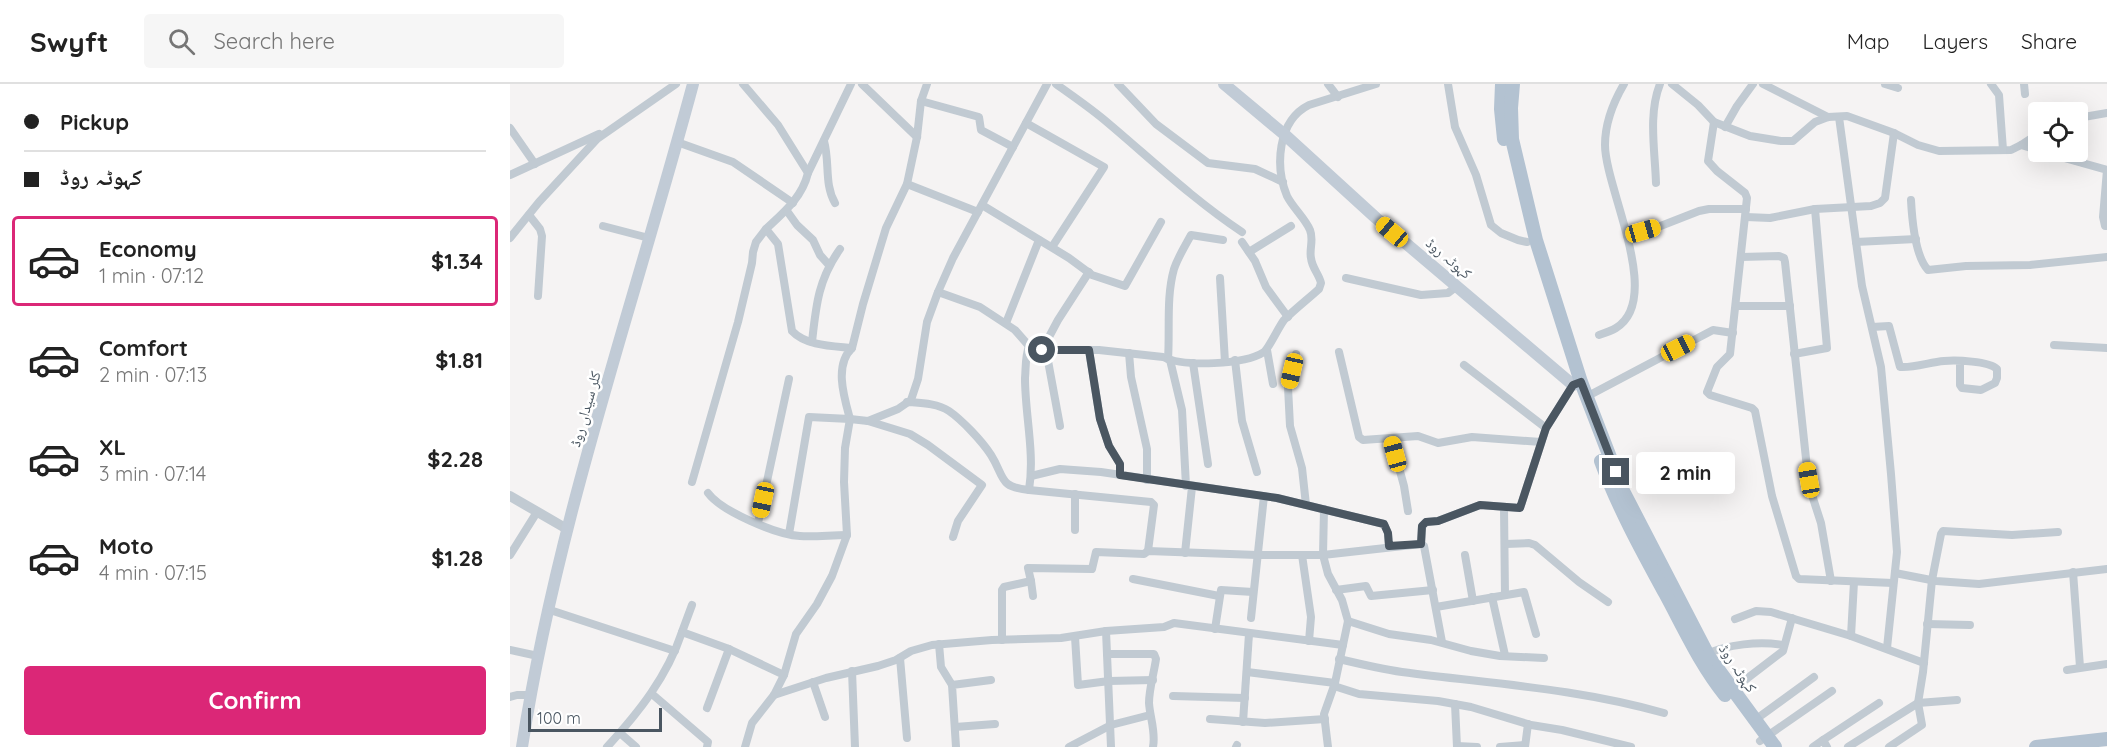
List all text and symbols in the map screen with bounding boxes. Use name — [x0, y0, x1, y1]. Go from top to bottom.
search box — [144, 14, 564, 68]
text: Swyft — [30, 24, 108, 59]
icon: search — [165, 25, 198, 58]
text: Search here — [213, 27, 335, 55]
text: Map — [1847, 28, 1890, 54]
text: Layers — [1923, 28, 1988, 54]
text: Share — [2021, 28, 2077, 54]
map controls — [2028, 102, 2088, 162]
button: locate — [2028, 102, 2088, 162]
text: Pickup — [60, 108, 129, 136]
text: کہوٹہ روڈ — [60, 163, 142, 191]
car — [1372, 214, 1412, 250]
car — [1623, 217, 1663, 245]
street label: کہوٹہ روڈ — [1422, 233, 1476, 283]
icon: car — [27, 234, 81, 288]
text: Economy — [99, 235, 197, 263]
text: $1.34 — [431, 247, 483, 275]
text: 1 min · 07:12 — [99, 263, 204, 288]
car — [1658, 332, 1698, 364]
icon: car — [27, 333, 81, 387]
text: Comfort — [99, 334, 188, 362]
route start — [1028, 336, 1055, 363]
text: $1.81 — [435, 346, 483, 374]
car — [1279, 351, 1305, 391]
text: 2 min · 07:13 — [99, 362, 207, 387]
street label: کلر سیداں روڈ — [565, 369, 606, 449]
icon: car — [27, 432, 81, 486]
text: XL — [99, 433, 126, 461]
car — [1382, 434, 1408, 474]
text: $2.28 — [427, 445, 483, 473]
callout: 2 min — [1637, 451, 1736, 493]
route end — [1602, 458, 1629, 485]
text: 2 min — [1659, 460, 1712, 485]
text: 3 min · 07:14 — [99, 461, 206, 486]
car — [1797, 461, 1821, 499]
car — [750, 481, 776, 519]
icon: car — [27, 531, 81, 585]
text: Moto — [99, 532, 153, 560]
text: $1.28 — [431, 544, 483, 572]
text: 4 min · 07:15 — [99, 560, 207, 585]
street label: کہوٹہ روڈ — [1715, 640, 1761, 696]
button: Confirm — [24, 666, 486, 735]
scale bar — [528, 705, 662, 732]
text: 100 m — [537, 708, 581, 728]

